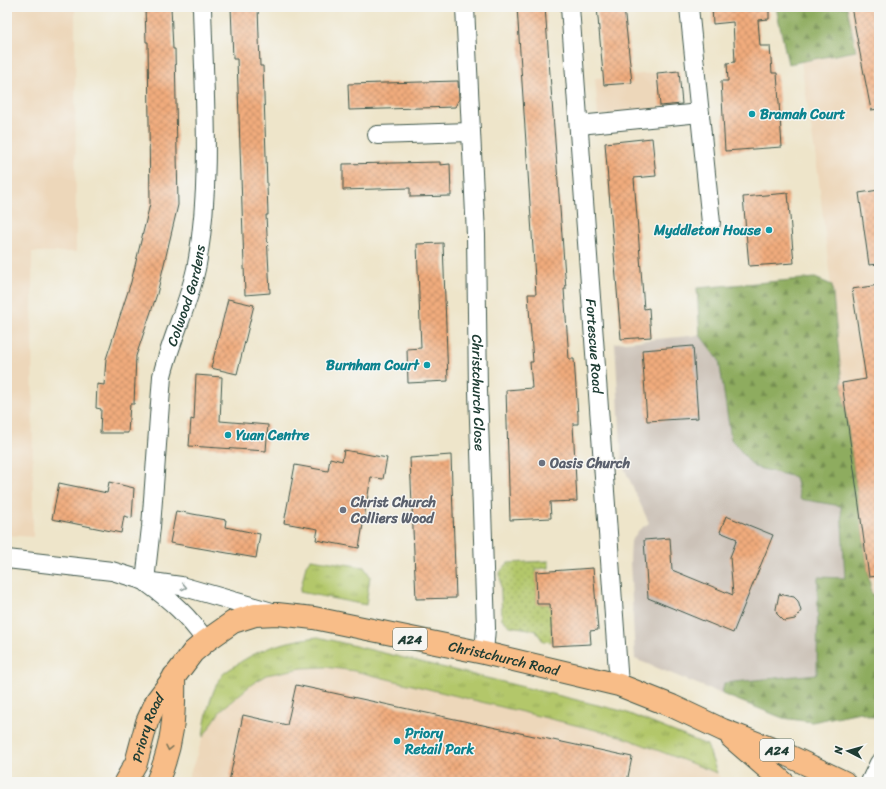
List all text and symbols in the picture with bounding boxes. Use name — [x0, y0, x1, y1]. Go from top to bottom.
place label: Bramah Court — [760, 102, 846, 127]
marker: Bramah Court — [747, 109, 757, 119]
place label: Myddleton House — [653, 218, 762, 243]
marker: Myddleton House — [764, 225, 774, 235]
street label: Colwood Gardens — [159, 243, 212, 350]
street label: Fortescue Road — [579, 298, 611, 396]
street label: Christchurch Close — [465, 334, 493, 451]
place label: Burnham Court — [326, 353, 420, 378]
marker: Burnham Court — [422, 360, 432, 370]
place label: Yuan Centre — [236, 423, 310, 448]
marker: Yuan Centre — [223, 430, 233, 440]
place label: Oasis Church — [549, 451, 631, 476]
marker: Oasis Church — [537, 458, 547, 468]
place label: Christ Church Colliers Wood — [350, 490, 436, 531]
marker: Christ Church Colliers Wood — [338, 505, 348, 515]
one-way arrow — [180, 583, 187, 591]
road number: A24 — [393, 628, 427, 650]
street label: Christchurch Road — [446, 633, 563, 683]
street label: Priory Road — [124, 686, 172, 765]
place label: Priory Retail Park — [404, 721, 475, 762]
north arrow — [828, 731, 868, 771]
marker: Priory Retail Park — [392, 736, 402, 746]
road number: A24 — [760, 739, 794, 761]
one-way arrow — [165, 744, 173, 751]
text: N — [829, 745, 848, 756]

